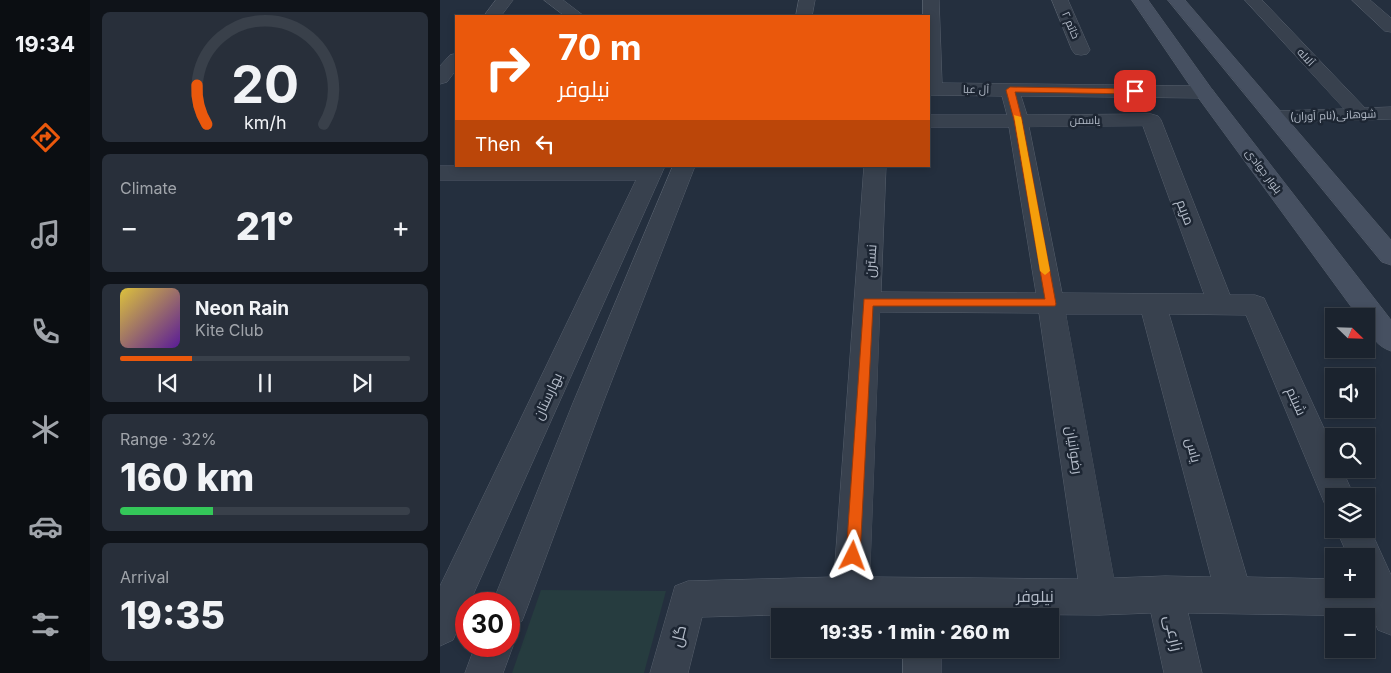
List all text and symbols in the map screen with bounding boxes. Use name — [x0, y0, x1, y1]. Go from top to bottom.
street label: خاتم ۲ — [1058, 9, 1083, 41]
text: 70 m — [558, 26, 642, 68]
text: 19:34 — [15, 31, 75, 57]
icon: right — [475, 35, 540, 100]
street label: آلاله — [1294, 45, 1318, 69]
text: 20 — [231, 53, 299, 116]
pin — [1114, 70, 1156, 112]
text: نیلوفر — [558, 76, 610, 102]
icon: arrive — [1121, 77, 1149, 105]
street label: آل عبا — [963, 82, 989, 96]
street label: شوهانی(نام آوران) — [1290, 106, 1376, 125]
text: km/h — [244, 112, 286, 133]
street label: یاسمن — [1070, 113, 1100, 127]
icon: directions — [28, 120, 63, 155]
icon: left — [531, 130, 559, 158]
text: Then — [475, 133, 521, 156]
street label: بلوار جوادی — [1243, 146, 1285, 196]
text: Climate — [120, 178, 177, 198]
street label: مریم — [1172, 197, 1199, 228]
text: 21° — [236, 203, 294, 249]
text: − — [120, 210, 139, 244]
text: + — [391, 210, 410, 244]
icon: music — [28, 217, 63, 252]
street label: نسترن — [861, 244, 879, 278]
text: Neon Rain — [195, 297, 289, 320]
north arrow — [1325, 308, 1375, 358]
map controls — [1325, 308, 1375, 658]
icon: phone — [28, 314, 63, 349]
text: Kite Club — [195, 320, 264, 340]
button: sound — [1325, 368, 1375, 418]
icon: previous — [154, 369, 182, 397]
icon: pause — [251, 369, 279, 397]
icon: next — [348, 369, 376, 397]
street label: بهارستان — [529, 370, 565, 422]
street label: شبنم — [1282, 384, 1311, 419]
icon: climate — [28, 412, 63, 447]
street label: رضوانیان — [1063, 425, 1087, 475]
button: search — [1325, 428, 1375, 478]
text: Range · 32% — [120, 429, 217, 449]
street label: یاس — [1183, 436, 1205, 464]
text: 160 km — [120, 454, 254, 500]
button: layers — [1325, 488, 1375, 538]
icon: car — [28, 509, 63, 544]
position arrow — [826, 529, 878, 581]
button: + — [1325, 548, 1375, 598]
text: Arrival — [120, 567, 169, 587]
street label: نیلوفر — [1015, 586, 1054, 606]
text: 19:35 — [120, 592, 225, 638]
speed limit sign: 30 — [455, 592, 520, 657]
icon: filters — [28, 607, 63, 642]
button: − — [1325, 608, 1375, 658]
street label: زارعی — [1159, 613, 1188, 653]
text: 19:35 · 1 min · 260 m — [820, 621, 1010, 644]
street label: گل — [666, 623, 691, 649]

